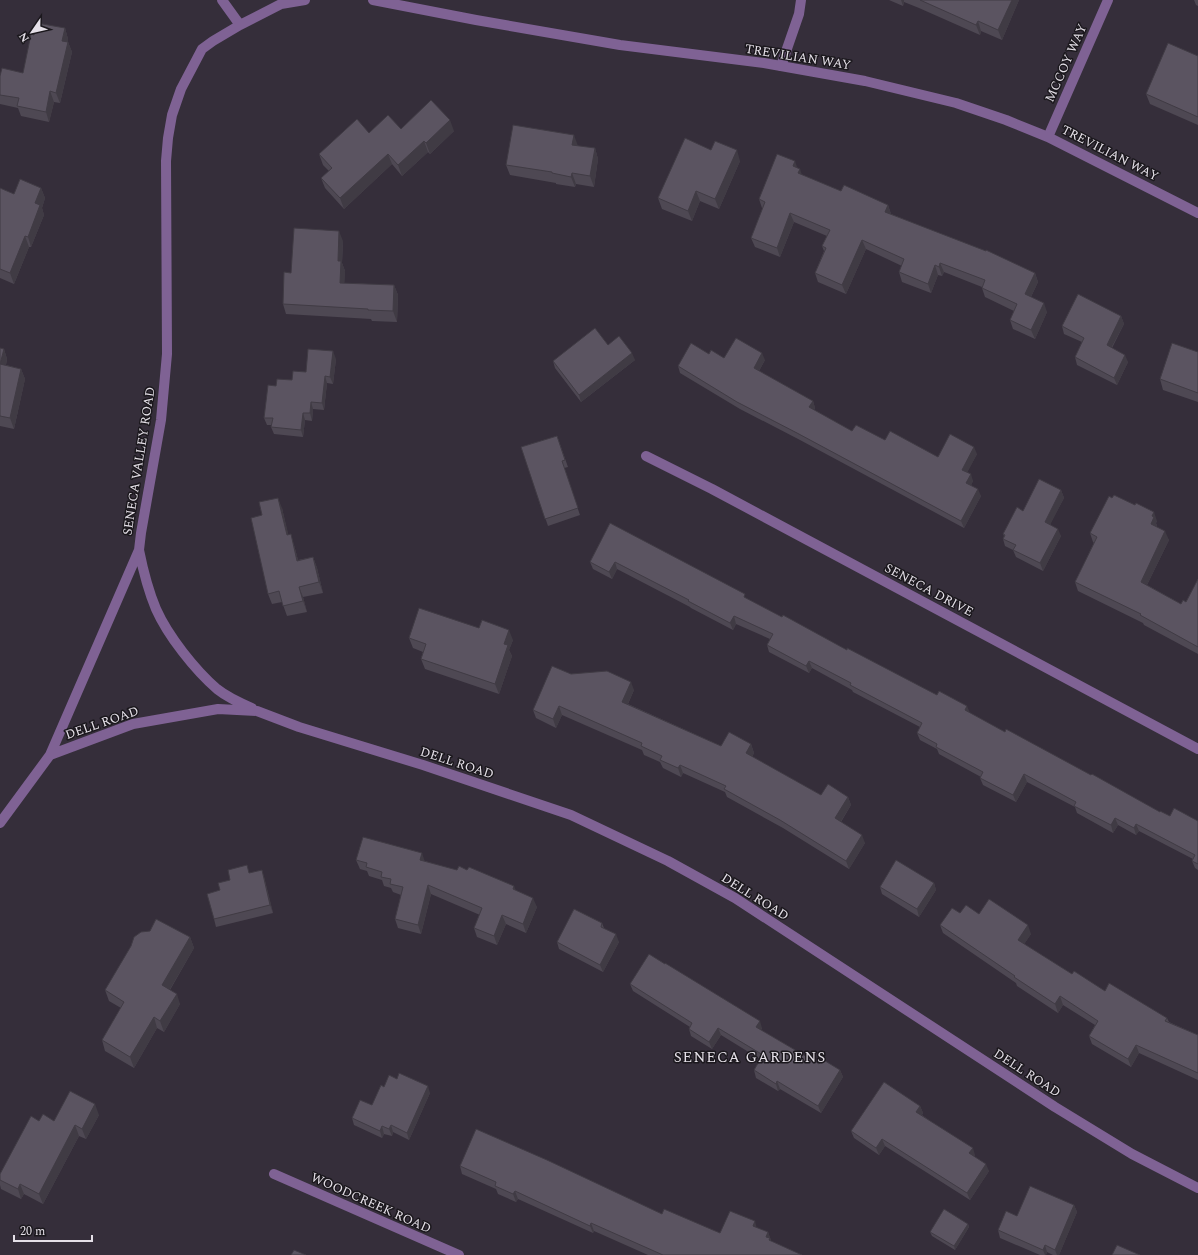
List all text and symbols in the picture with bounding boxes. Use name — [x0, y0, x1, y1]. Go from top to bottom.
north arrow — [12, 12, 52, 52]
street label: MCCOY WAY — [1040, 21, 1092, 105]
text: N — [15, 29, 34, 46]
street label: TREVILIAN WAY — [743, 39, 853, 75]
street label: TREVILIAN WAY — [1058, 120, 1162, 186]
street label: SENECA VALLEY ROAD — [117, 385, 161, 537]
street label: SENECA DRIVE — [881, 558, 977, 622]
street label: DELL ROAD — [63, 701, 141, 745]
street label: DELL ROAD — [417, 742, 497, 784]
street label: DELL ROAD — [717, 868, 793, 926]
street label: DELL ROAD — [989, 1044, 1065, 1102]
district label: SENECA GARDENS — [674, 1046, 826, 1069]
street label: WOODCREEK ROAD — [308, 1167, 434, 1239]
scale bar — [14, 1217, 92, 1243]
text: 20 m — [20, 1222, 45, 1241]

